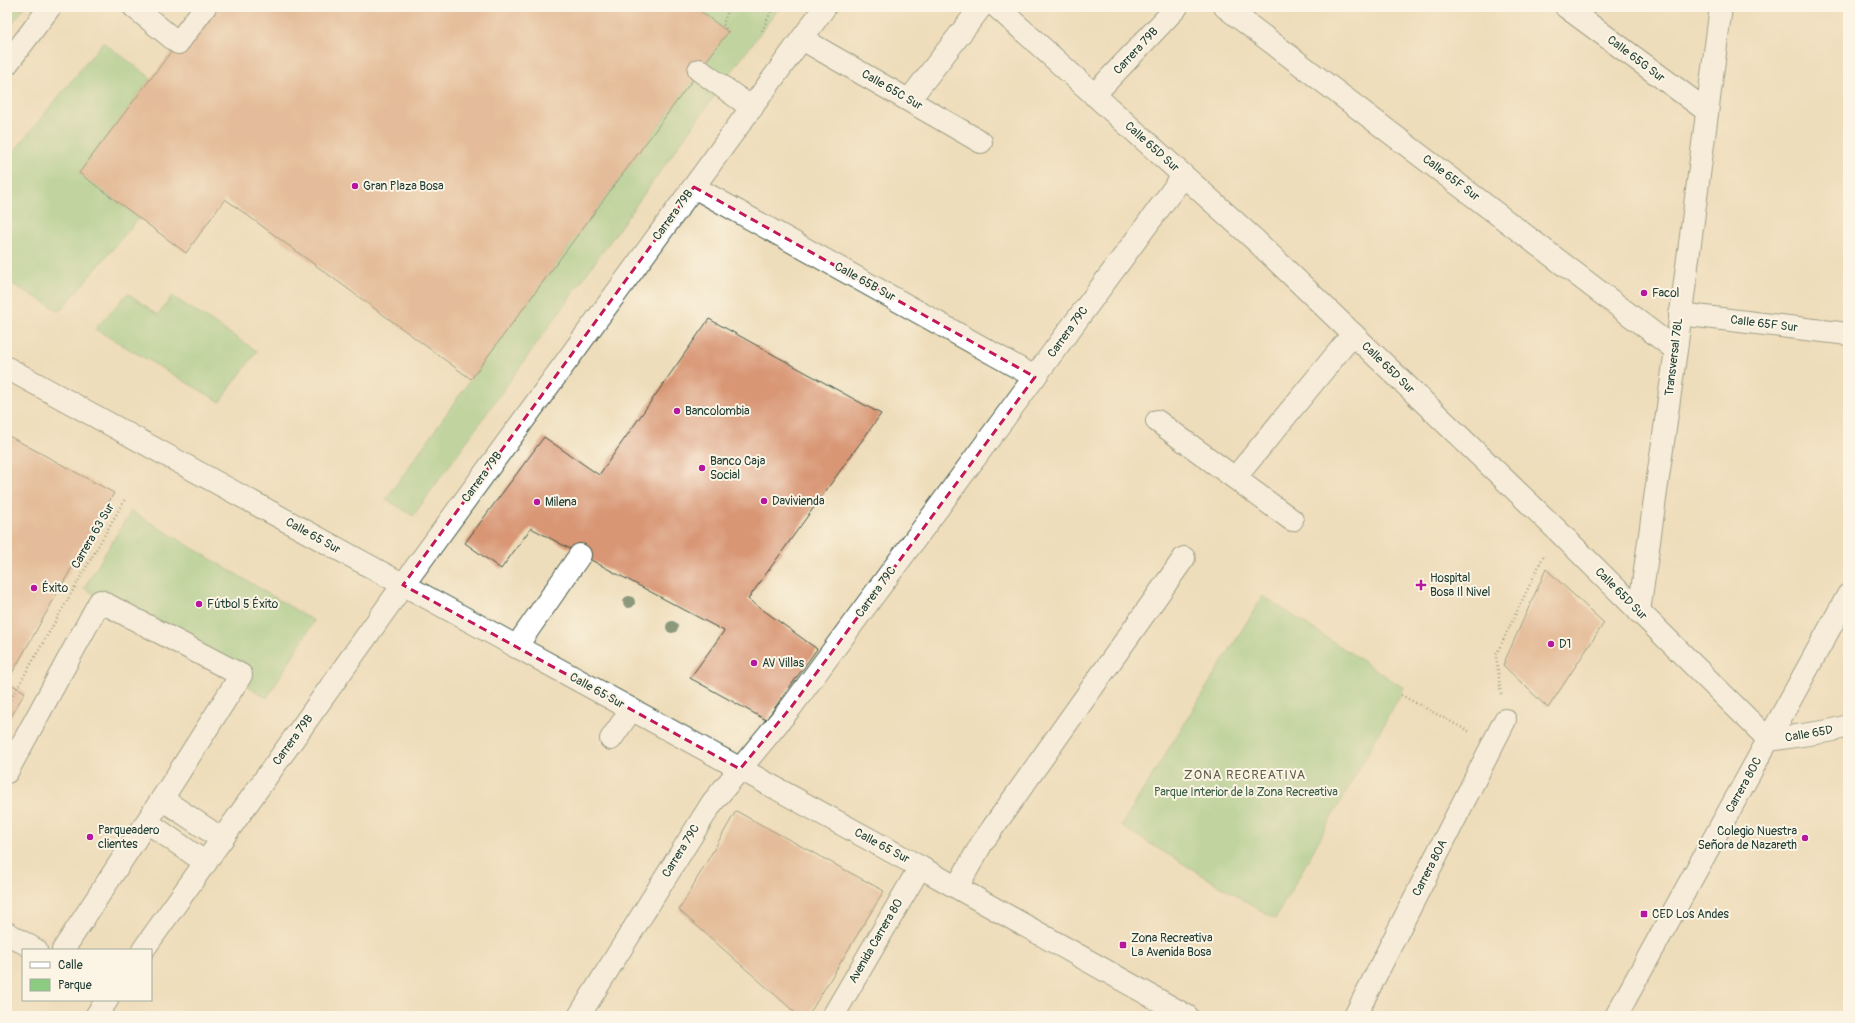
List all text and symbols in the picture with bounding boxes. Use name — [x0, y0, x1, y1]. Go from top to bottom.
street label: Carrera 79B — [1110, 24, 1162, 78]
street label: Calle 65G Sur — [1604, 32, 1668, 86]
street label: Calle 65C Sur — [859, 66, 926, 114]
street label: Calle 65D Sur — [1122, 119, 1183, 176]
street label: Calle 65F Sur — [1419, 152, 1483, 205]
place label: Gran Plaza Bosa — [363, 179, 444, 194]
marker: Gran Plaza Bosa — [350, 181, 360, 191]
street label: Carrera 79B — [650, 187, 697, 243]
street label: Calle 65B Sur — [832, 259, 899, 305]
place label: Facol — [1652, 286, 1680, 301]
marker: Facol — [1639, 288, 1649, 298]
street label: Carrera 79C — [1044, 303, 1092, 361]
street label: Calle 65F Sur — [1729, 312, 1799, 336]
street label: Transversal 78L — [1662, 317, 1686, 397]
street label: Calle 65D Sur — [1358, 339, 1418, 398]
place label: Bancolombia — [685, 404, 750, 419]
marker: Bancolombia — [672, 406, 682, 416]
street label: Carrera 79B — [459, 449, 506, 505]
place label: Banco Caja Social — [710, 454, 766, 483]
marker: Banco Caja Social — [697, 463, 707, 473]
place label: Davivienda — [772, 494, 825, 509]
place label: Milena — [545, 495, 577, 510]
marker: Davivienda — [759, 496, 769, 506]
marker: Milena — [532, 497, 542, 507]
street label: Carrera 63 Sur — [68, 500, 118, 571]
street label: Calle 65 Sur — [283, 515, 344, 558]
street label: Carrera 79C — [852, 563, 900, 621]
street label: Calle 65D Sur — [1592, 565, 1651, 624]
place label: Hospital Bosa Il Nivel — [1430, 571, 1491, 600]
marker: Hospital Bosa Il Nivel — [1415, 579, 1427, 591]
place label: Éxito — [42, 580, 69, 596]
marker: Éxito — [29, 583, 39, 593]
place label: Fútbol 5 Éxito — [207, 596, 279, 612]
marker: Fútbol 5 Éxito — [194, 599, 204, 609]
place label: D1 — [1559, 637, 1571, 652]
marker: D1 — [1546, 639, 1556, 649]
place label: AV Villas — [762, 656, 805, 671]
marker: AV Villas — [749, 658, 759, 668]
street label: Calle 65 Sur — [567, 670, 628, 713]
street label: Carrera 79B — [270, 712, 317, 768]
street label: Calle 65D — [1784, 722, 1835, 746]
street label: Carrera 80C — [1723, 755, 1765, 815]
district label: ZONA RECREATIVA — [1184, 767, 1306, 783]
park label: Parque Interior de la Zona Recreativa — [1154, 785, 1338, 800]
street label: Carrera 79C — [659, 822, 703, 880]
place label: Parqueadero clientes — [98, 823, 160, 852]
place label: Colegio Nuestra Señora de Nazareth — [1698, 824, 1797, 853]
street label: Calle 65 Sur — [852, 825, 913, 867]
marker: Parqueadero clientes — [85, 832, 95, 842]
marker: Colegio Nuestra Señora de Nazareth — [1800, 833, 1810, 843]
street label: Carrera 80A — [1409, 837, 1451, 899]
street label: Avenida Carrera 80 — [846, 896, 906, 986]
place label: CED Los Andes — [1652, 907, 1729, 922]
marker: CED Los Andes — [1639, 909, 1649, 919]
place label: Zona Recreativa La Avenida Bosa — [1131, 931, 1213, 960]
marker: Zona Recreativa La Avenida Bosa — [1118, 940, 1128, 950]
legend — [22, 949, 152, 1001]
text: Calle — [58, 958, 83, 973]
text: Parque — [58, 978, 92, 993]

